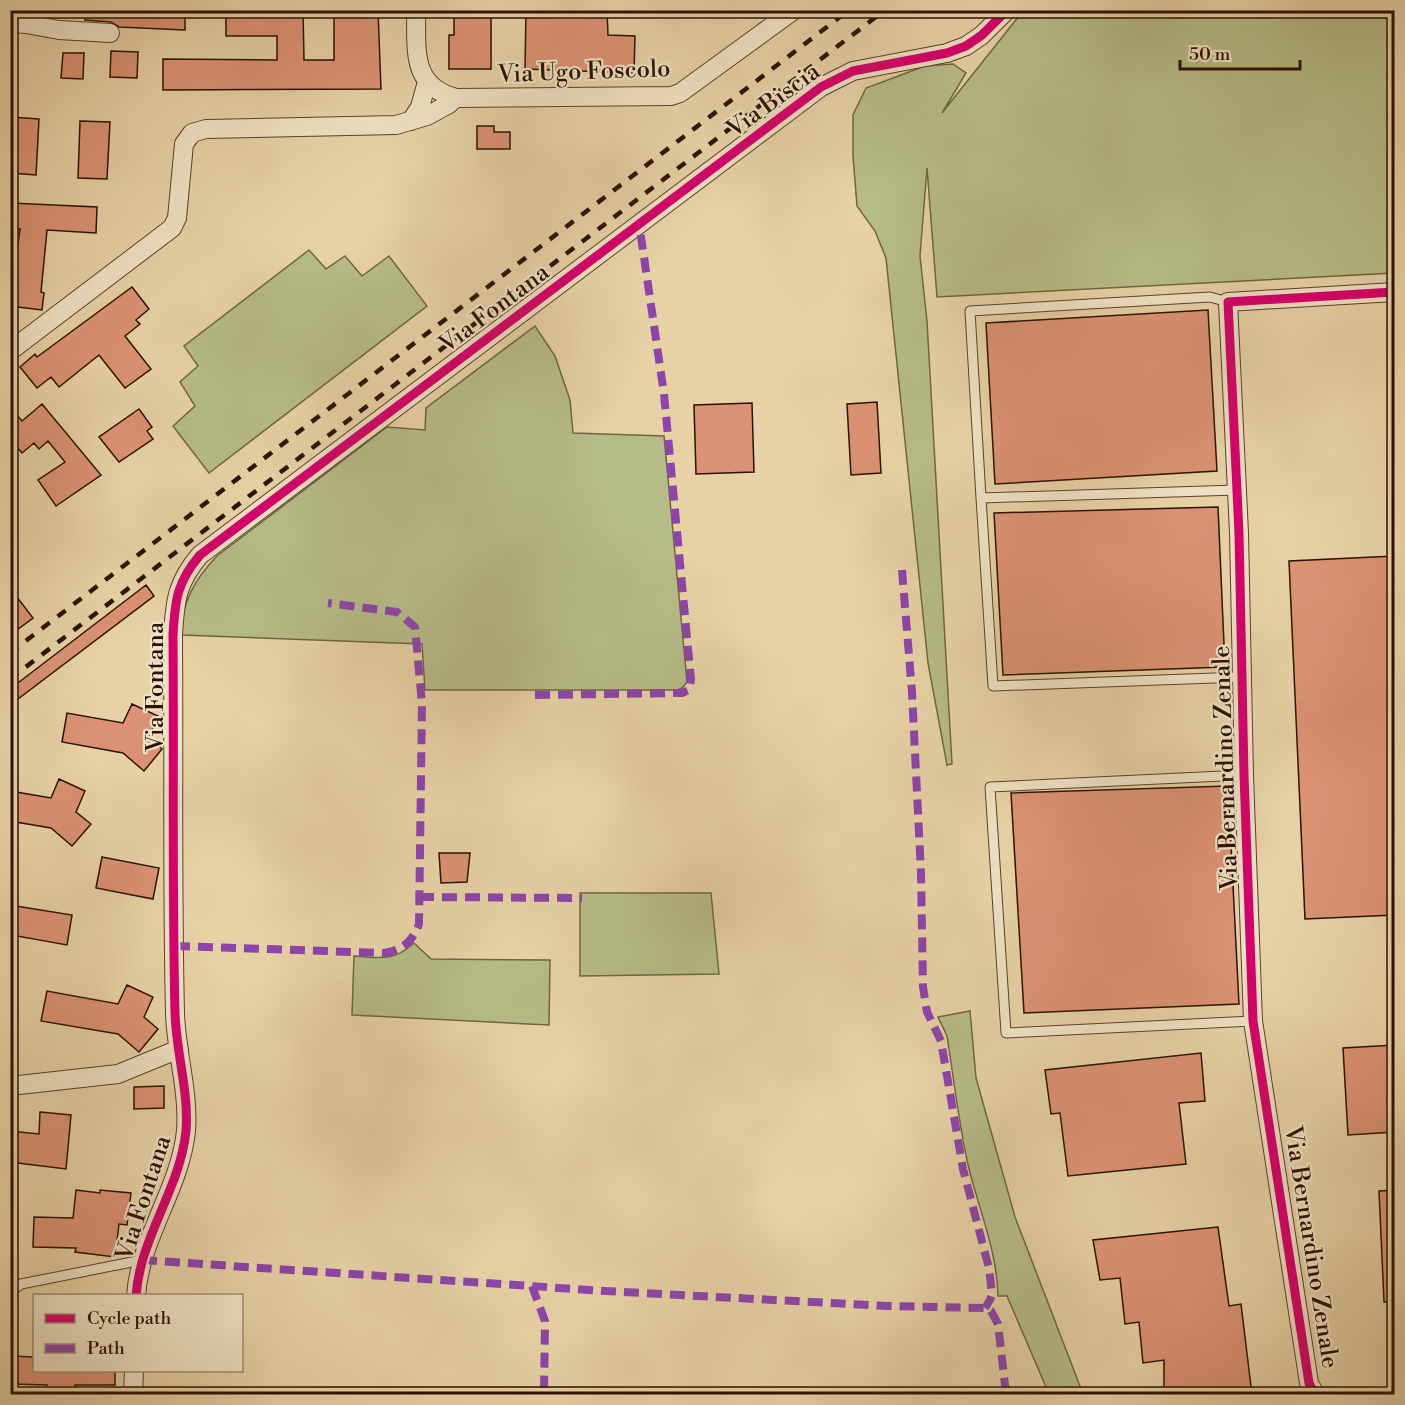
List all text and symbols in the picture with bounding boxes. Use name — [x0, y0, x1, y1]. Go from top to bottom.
scale bar — [1180, 33, 1300, 71]
text: 50 m — [1189, 43, 1231, 66]
street label: Via Ugo Foscolo — [496, 54, 671, 90]
street label: Via Biscia — [720, 56, 827, 145]
street label: Via Fontana — [433, 257, 556, 361]
street label: Via Fontana — [141, 621, 171, 753]
street label: Via Bernardino Zenale — [1207, 645, 1245, 892]
street label: Via Bernardino Zenale — [1277, 1123, 1345, 1370]
street label: Via Fontana — [109, 1131, 179, 1266]
legend — [33, 1294, 243, 1372]
text: Cycle path — [87, 1307, 171, 1330]
text: Path — [87, 1337, 125, 1360]

